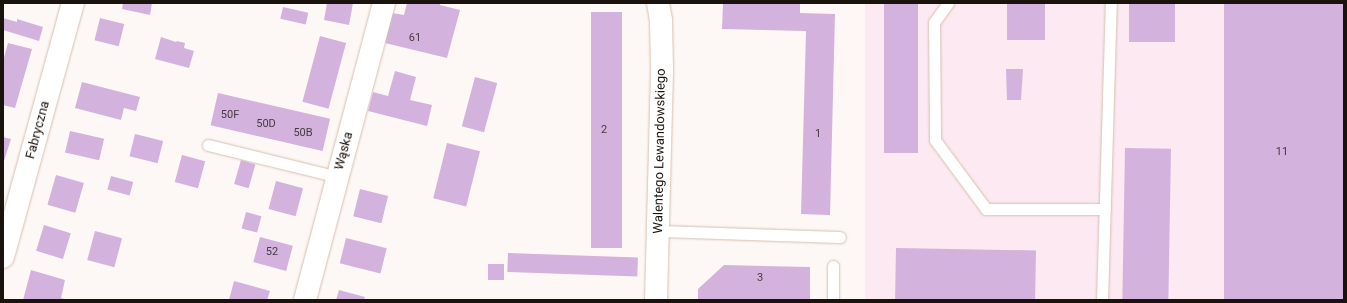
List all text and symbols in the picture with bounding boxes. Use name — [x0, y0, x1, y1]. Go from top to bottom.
house number: 61 — [409, 31, 421, 45]
street label: Walentego Lewandowskiego — [651, 68, 669, 234]
street label: Fabryczna — [23, 99, 53, 161]
house number: 50F — [221, 108, 239, 122]
house number: 50D — [256, 117, 276, 131]
house number: 2 — [601, 123, 607, 137]
house number: 50B — [293, 126, 313, 140]
house number: 1 — [815, 127, 821, 141]
street label: Wąska — [331, 130, 357, 172]
house number: 11 — [1276, 145, 1288, 159]
house number: 52 — [266, 245, 278, 259]
house number: 3 — [757, 271, 763, 285]

